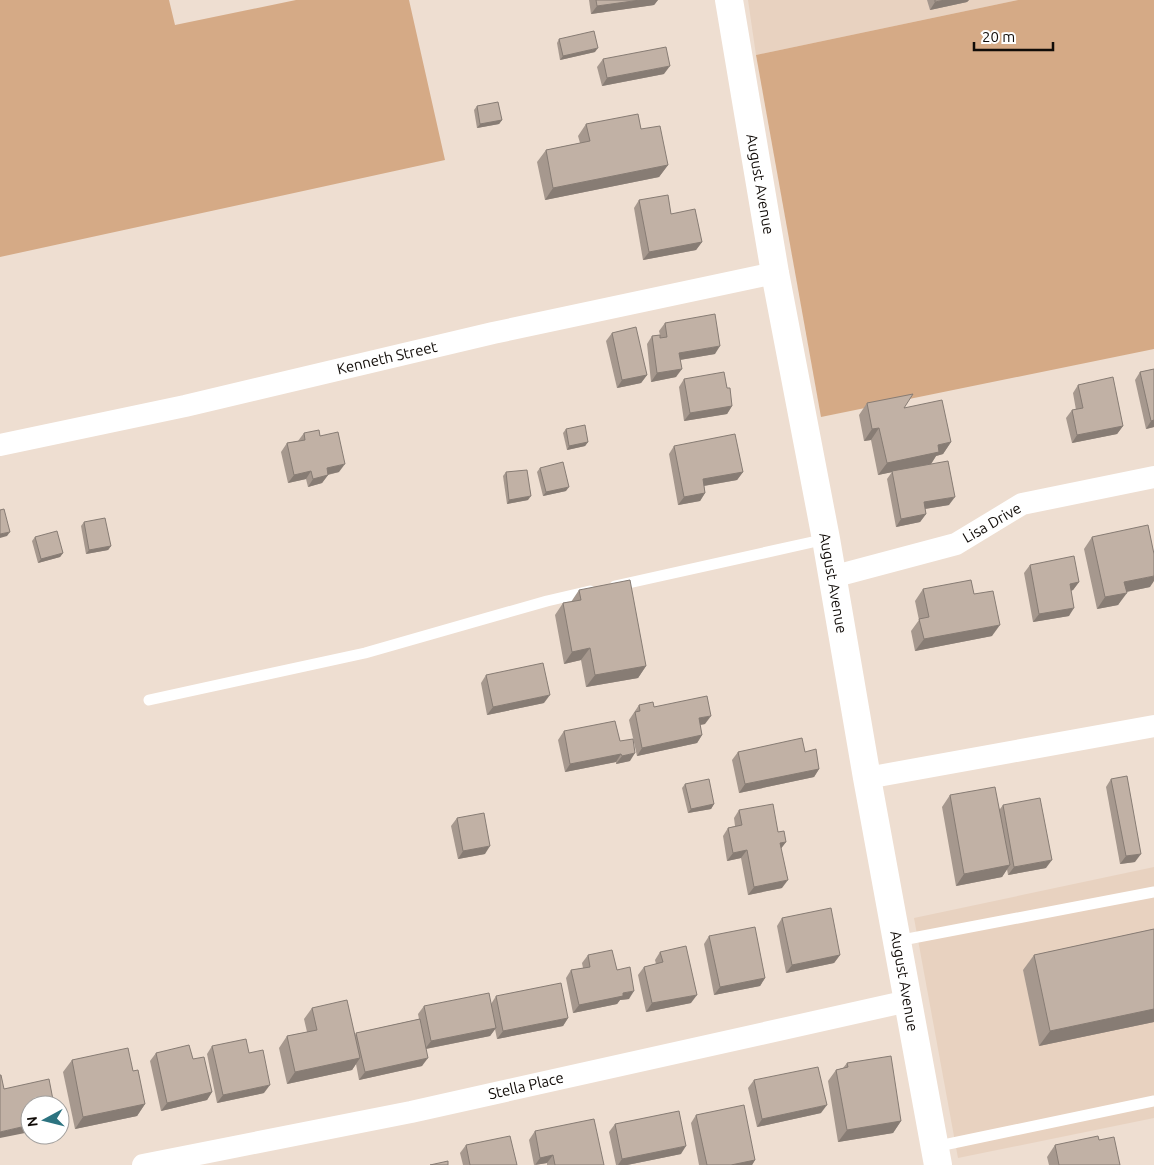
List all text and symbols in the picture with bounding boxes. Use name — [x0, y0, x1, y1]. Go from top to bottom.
scale bar — [974, 20, 1053, 52]
text: 20 m — [982, 28, 1015, 45]
street label: August Avenue — [743, 132, 778, 236]
street label: Kenneth Street — [335, 338, 439, 377]
street label: Lisa Drive — [960, 499, 1024, 546]
street label: August Avenue — [816, 531, 851, 635]
street label: August Avenue — [887, 929, 922, 1033]
street label: Stella Place — [487, 1069, 565, 1102]
north arrow — [20, 1095, 70, 1145]
text: N — [24, 1115, 41, 1128]

